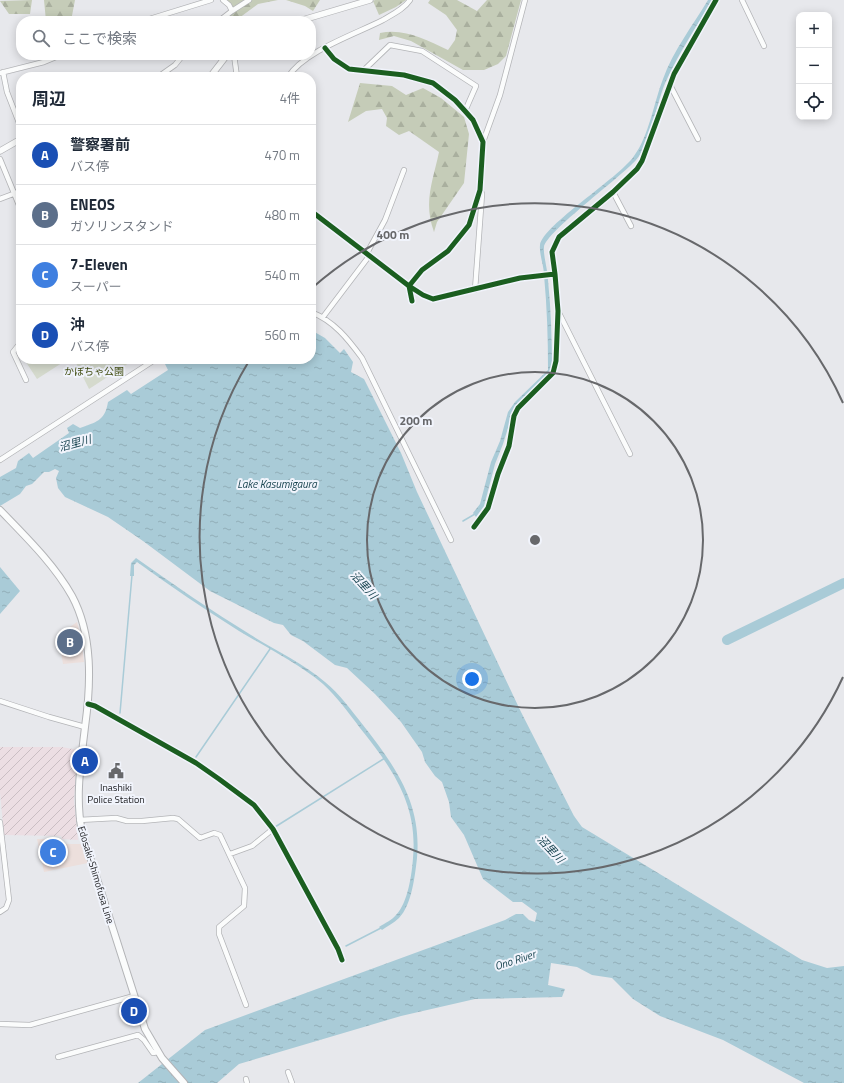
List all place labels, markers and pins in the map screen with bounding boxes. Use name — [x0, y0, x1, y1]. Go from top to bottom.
centre of rings — [528, 533, 542, 547]
pin: B — [57, 627, 83, 657]
pin: A — [72, 746, 98, 776]
public building icon: Inashiki Police Station — [107, 762, 125, 780]
place label: Inashiki Police Station — [87, 780, 145, 807]
pin: C — [40, 837, 66, 867]
pin: D — [121, 996, 147, 1026]

